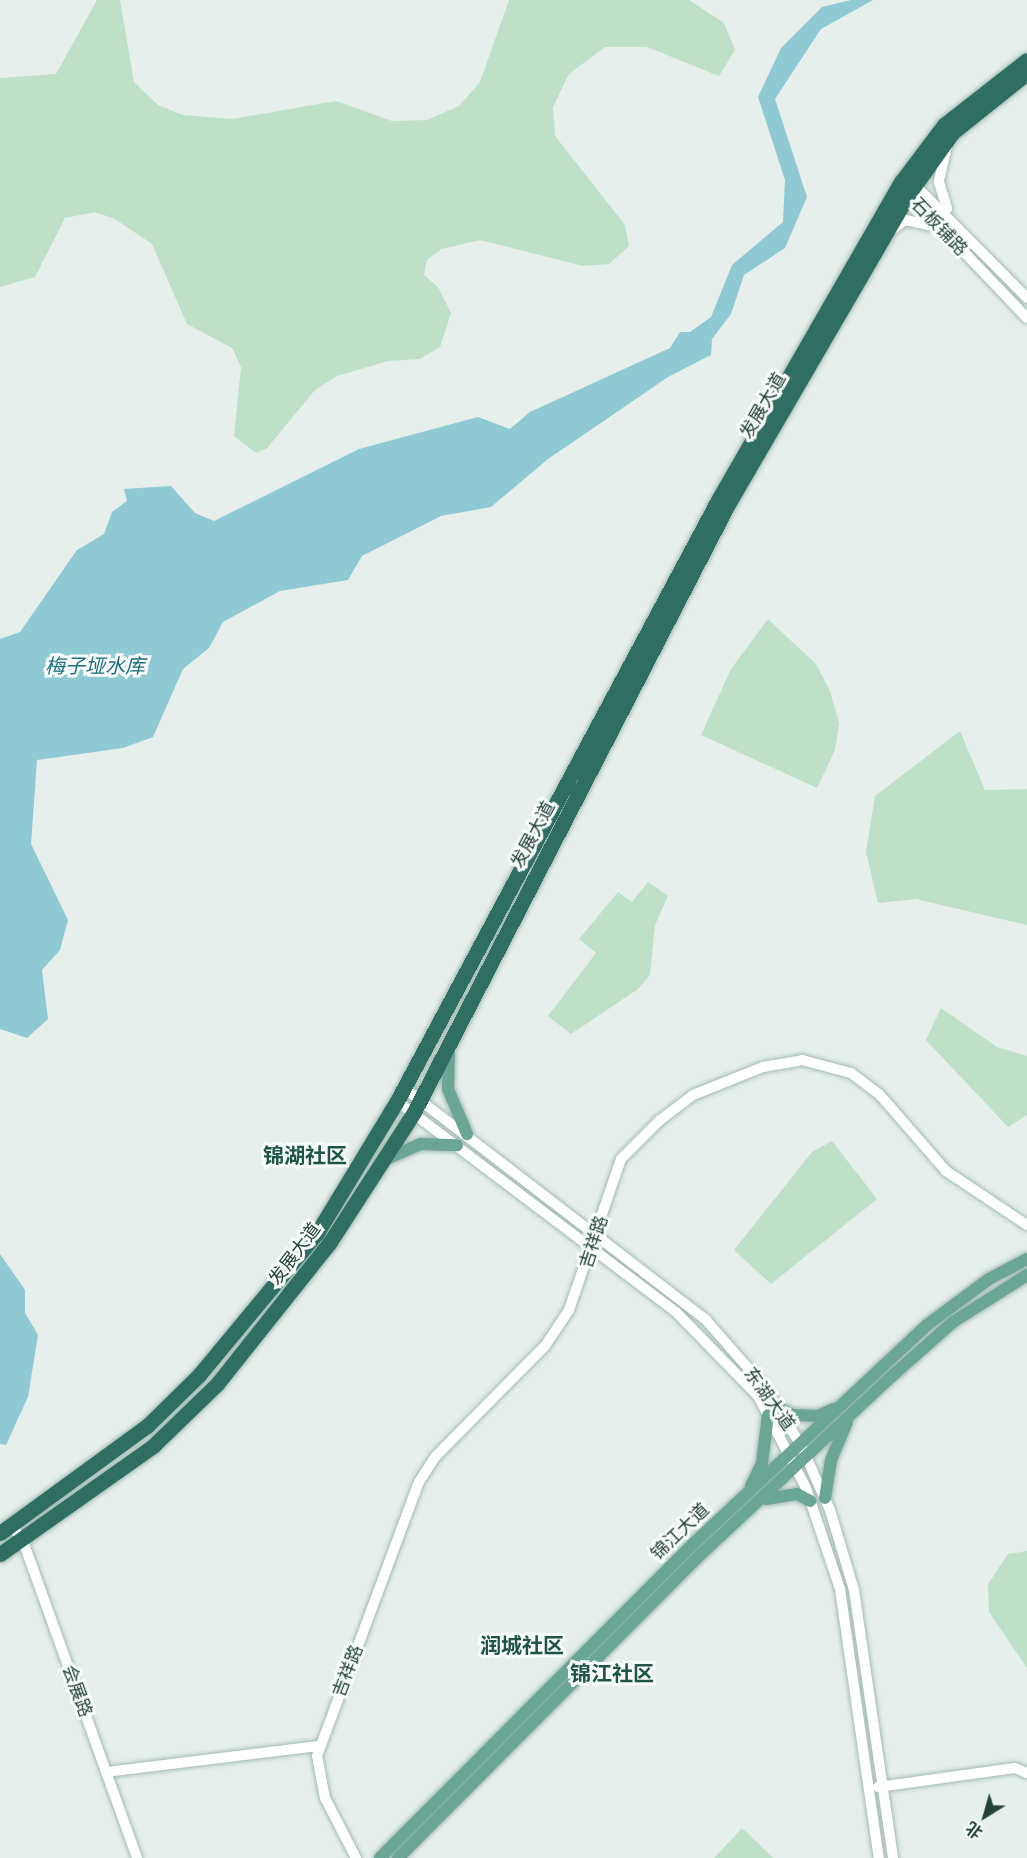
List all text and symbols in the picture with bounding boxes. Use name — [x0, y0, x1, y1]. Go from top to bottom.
street label: 石板铺路 — [906, 194, 972, 260]
street label: 发展大道 — [736, 369, 790, 443]
water label: 梅子垭水库 — [45, 654, 145, 678]
street label: 发展大道 — [507, 798, 559, 872]
district label: 锦湖社区 — [263, 1143, 347, 1169]
street label: 吉祥路 — [575, 1213, 613, 1271]
street label: 发展大道 — [265, 1219, 325, 1289]
street label: 东湖大道 — [739, 1364, 799, 1434]
street label: 锦江大道 — [647, 1499, 713, 1565]
district label: 润城社区 — [480, 1633, 564, 1659]
street label: 吉祥路 — [328, 1642, 368, 1700]
district label: 锦江社区 — [570, 1661, 654, 1687]
street label: 会展路 — [58, 1662, 96, 1720]
north arrow — [955, 1786, 1015, 1846]
text: 北 — [962, 1818, 987, 1843]

